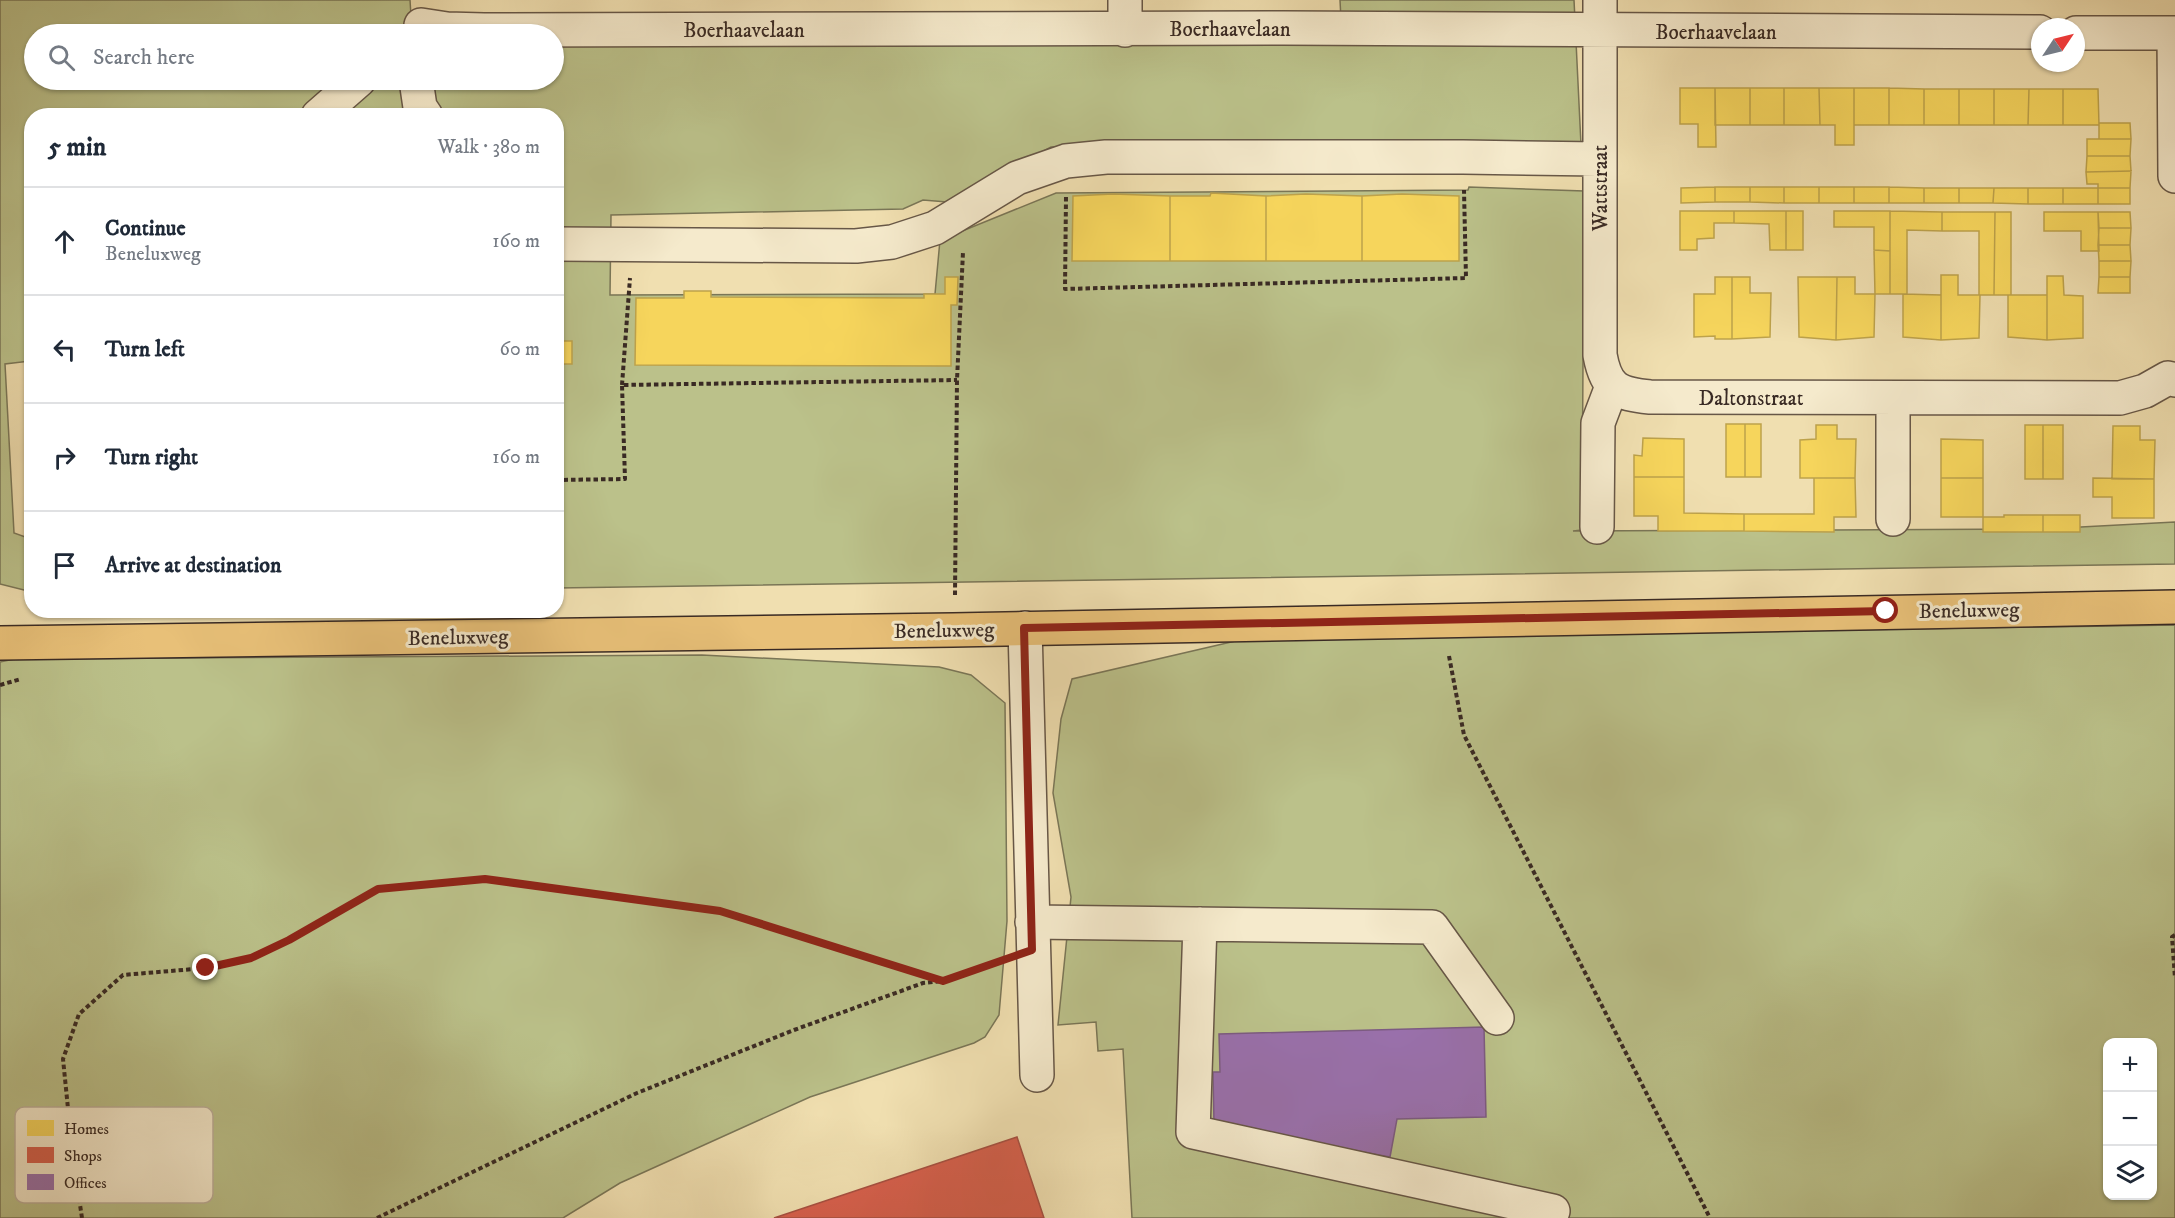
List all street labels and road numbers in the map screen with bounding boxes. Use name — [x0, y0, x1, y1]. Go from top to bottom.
street label: Boerhaavelaan — [1169, 17, 1291, 43]
street label: Boerhaavelaan — [683, 18, 805, 44]
street label: Boerhaavelaan — [1655, 20, 1777, 46]
street label: Wattstraat — [1588, 144, 1614, 232]
street label: Daltonstraat — [1699, 386, 1804, 412]
street label: Beneluxweg — [1919, 597, 2020, 625]
street label: Beneluxweg — [894, 617, 995, 645]
street label: Beneluxweg — [408, 624, 509, 652]

